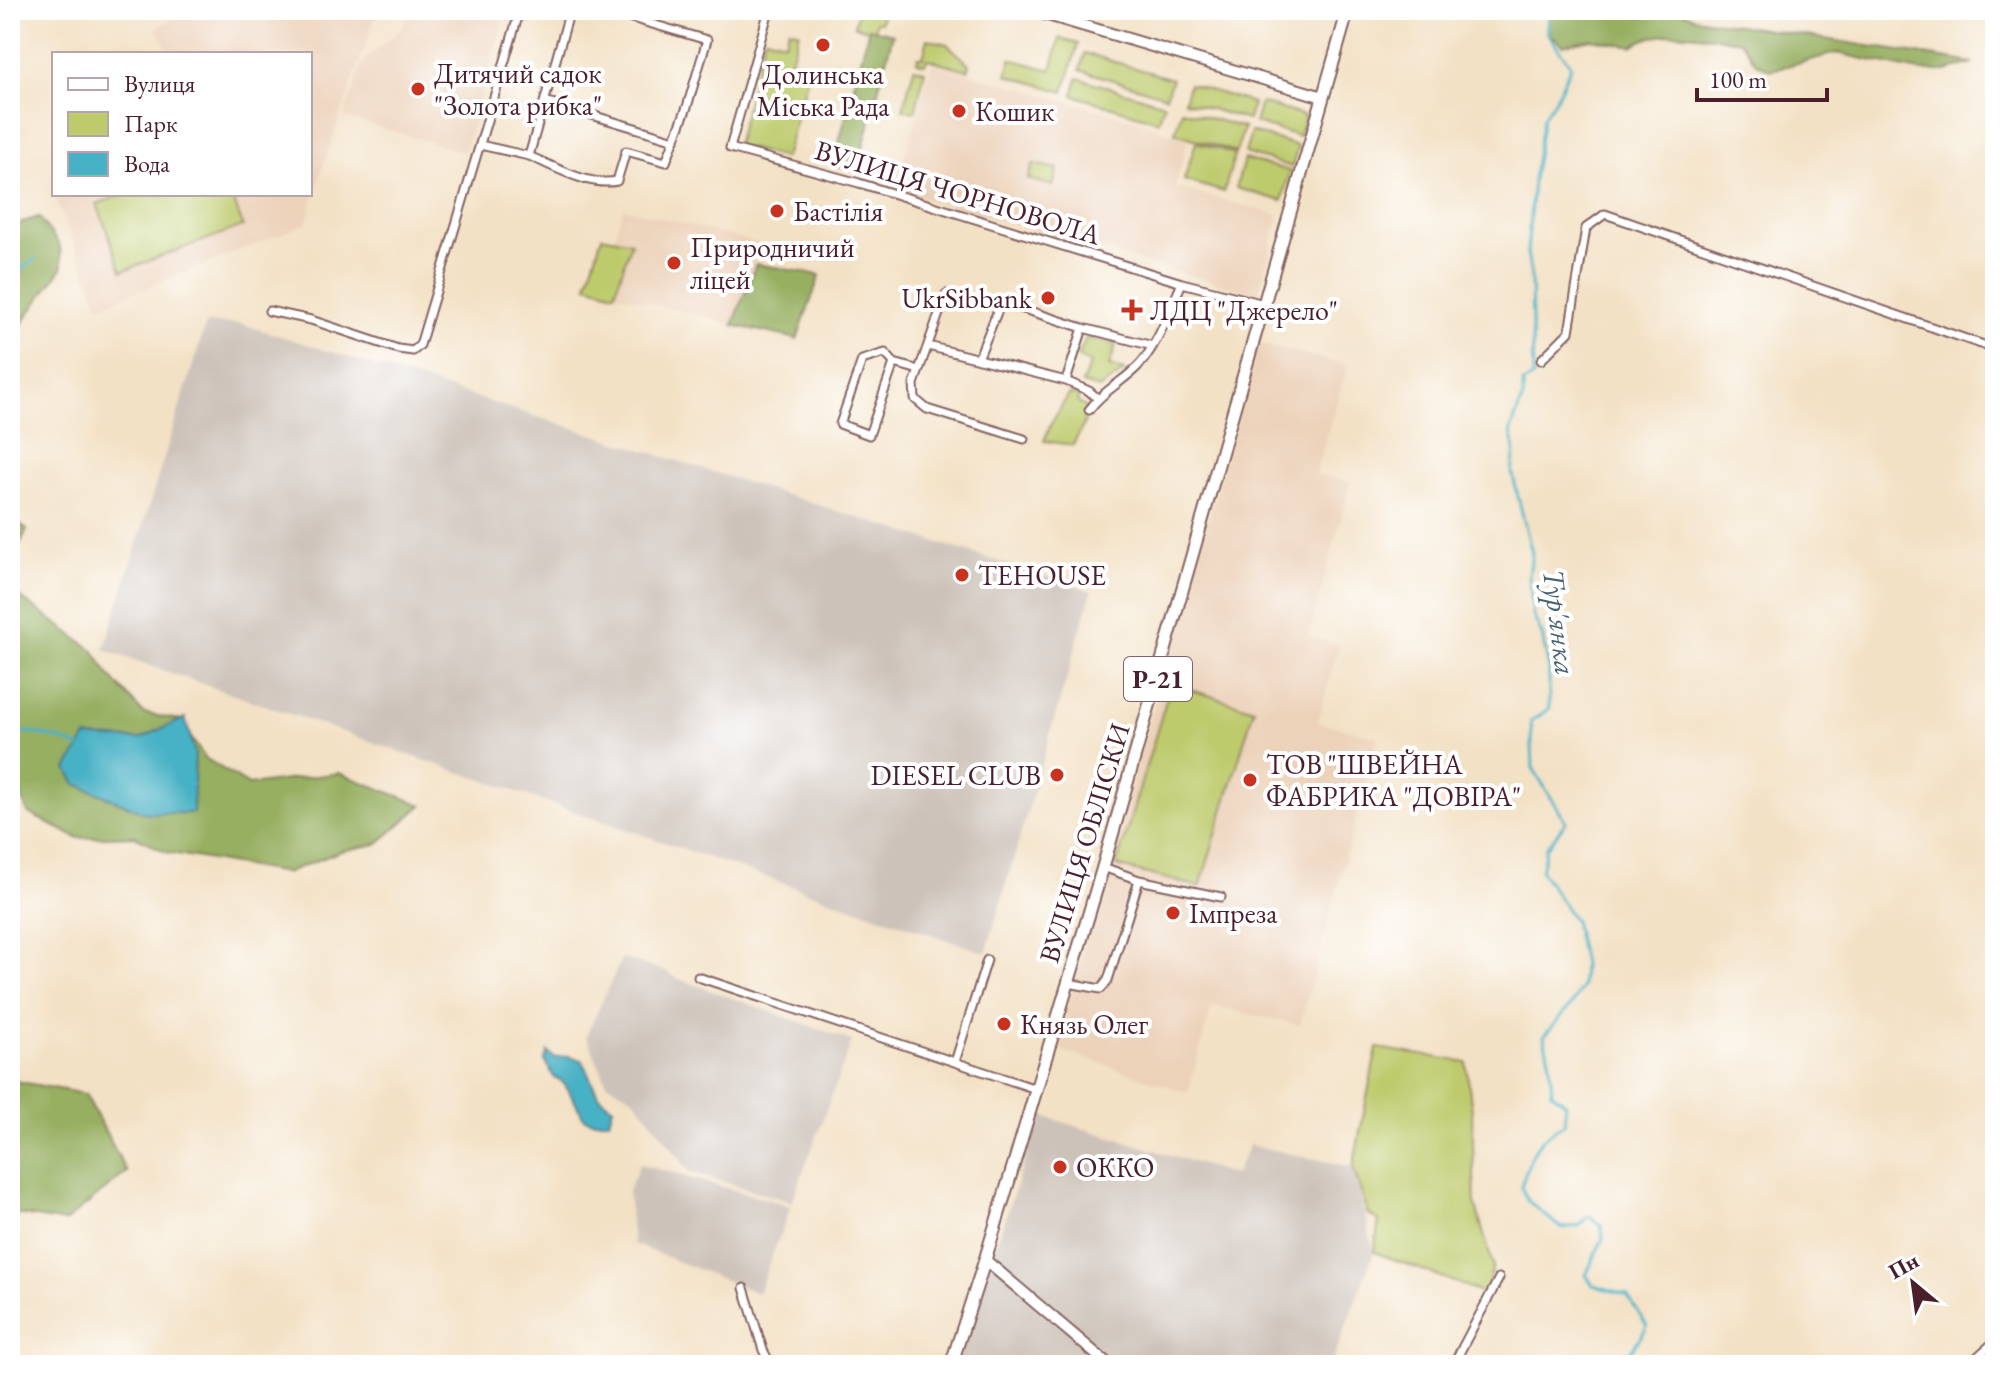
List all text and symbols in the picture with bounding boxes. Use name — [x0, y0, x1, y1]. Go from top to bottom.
marker: Долинська Міська Рада — [814, 36, 832, 54]
legend — [52, 52, 312, 196]
scale bar — [1697, 52, 1827, 102]
place label: Дитячий садок "Золота рибка" — [434, 55, 602, 123]
place label: Долинська Міська Рада — [757, 56, 890, 124]
text: 100 m — [1709, 64, 1767, 95]
text: Вулиця — [124, 68, 196, 99]
marker: Дитячий садок "Золота рибка" — [409, 80, 427, 98]
place label: Кошик — [975, 93, 1054, 129]
marker: Кошик — [950, 102, 968, 120]
text: Парк — [124, 108, 178, 139]
street label: ВУЛИЦЯ ЧОРНОВОЛА — [811, 131, 1106, 253]
text: Вода — [124, 148, 170, 179]
place label: Бастілія — [793, 193, 883, 229]
marker: Бастілія — [768, 202, 786, 220]
place label: Природничий ліцей — [690, 229, 855, 297]
marker: Природничий ліцей — [665, 254, 683, 272]
place label: UkrSibbank — [902, 280, 1033, 316]
marker: UkrSibbank — [1039, 289, 1057, 307]
place label: ЛДЦ "Джерело" — [1150, 292, 1338, 328]
marker: ЛДЦ "Джерело" — [1121, 299, 1143, 321]
place label: TEHOUSE — [978, 557, 1106, 593]
marker: TEHOUSE — [953, 566, 971, 584]
water label: Тур'янка — [1534, 567, 1586, 677]
road number: Р-21 — [1124, 657, 1192, 701]
street label: ВУЛИЦЯ ОБЛІСКИ — [1031, 719, 1138, 967]
place label: ТОВ "ШВЕЙНА ФАБРИКА "ДОВІРА" — [1266, 746, 1521, 814]
place label: DIESEL CLUB — [870, 757, 1041, 793]
marker: DIESEL CLUB — [1048, 766, 1066, 784]
marker: ТОВ "ШВЕЙНА ФАБРИКА "ДОВІРА" — [1241, 771, 1259, 789]
place label: Імпреза — [1189, 895, 1278, 931]
marker: Імпреза — [1164, 904, 1182, 922]
place label: Князь Олег — [1020, 1006, 1148, 1042]
marker: Князь Олег — [995, 1015, 1013, 1033]
place label: ОККО — [1076, 1149, 1154, 1185]
marker: ОККО — [1051, 1158, 1069, 1176]
north arrow — [1873, 1243, 1953, 1323]
text: Пн — [1883, 1246, 1924, 1286]

